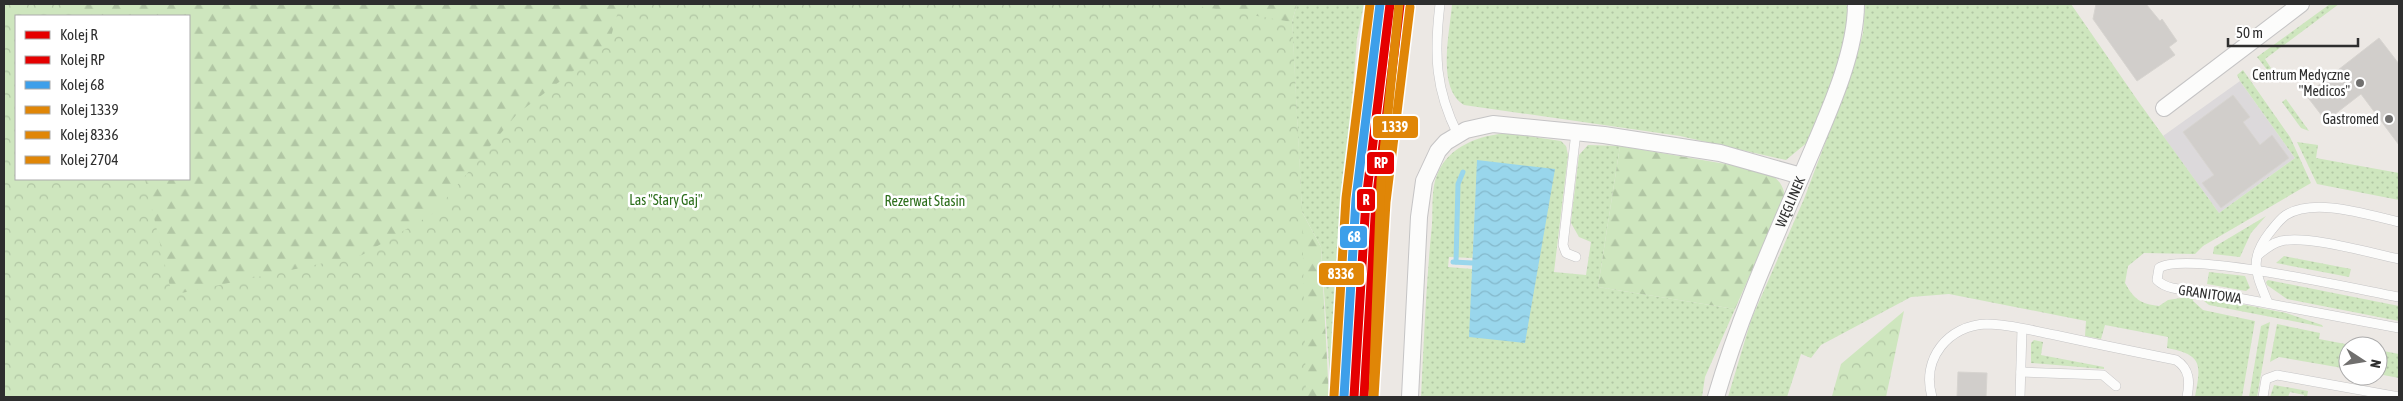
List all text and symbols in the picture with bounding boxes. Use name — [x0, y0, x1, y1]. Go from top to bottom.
legend — [15, 15, 190, 180]
scale bar — [2228, 15, 2358, 47]
text: 50 m — [2236, 24, 2263, 41]
text: Kolej R — [60, 26, 98, 43]
text: Kolej RP — [60, 51, 105, 68]
place label: Centrum Medyczne "Medicos" — [2252, 67, 2350, 99]
text: Kolej 68 — [60, 76, 104, 93]
marker: Centrum Medyczne "Medicos" — [2354, 77, 2366, 89]
text: Kolej 1339 — [60, 101, 118, 118]
place label: Gastromed — [2322, 111, 2379, 127]
marker: Gastromed — [2383, 113, 2395, 125]
line badge: 1339 — [1372, 115, 1419, 139]
text: 1339 — [1382, 119, 1409, 135]
text: Kolej 8336 — [60, 126, 118, 143]
text: Kolej 2704 — [60, 151, 118, 168]
line badge: RP — [1366, 151, 1395, 175]
text: RP — [1374, 155, 1388, 171]
street label: WĘGLINEK — [1772, 174, 1808, 230]
line badge: R — [1356, 188, 1376, 212]
park label: Las "Stary Gaj" — [629, 192, 703, 208]
text: R — [1363, 192, 1370, 208]
park label: Rezerwat Stasin — [885, 193, 965, 209]
line badge: 68 — [1339, 225, 1368, 249]
text: 68 — [1347, 229, 1361, 245]
line badge: 8336 — [1318, 262, 1365, 286]
text: 8336 — [1328, 266, 1355, 282]
street label: GRANITOWA — [2177, 282, 2243, 306]
north arrow — [2338, 336, 2388, 386]
text: N — [2367, 358, 2384, 369]

